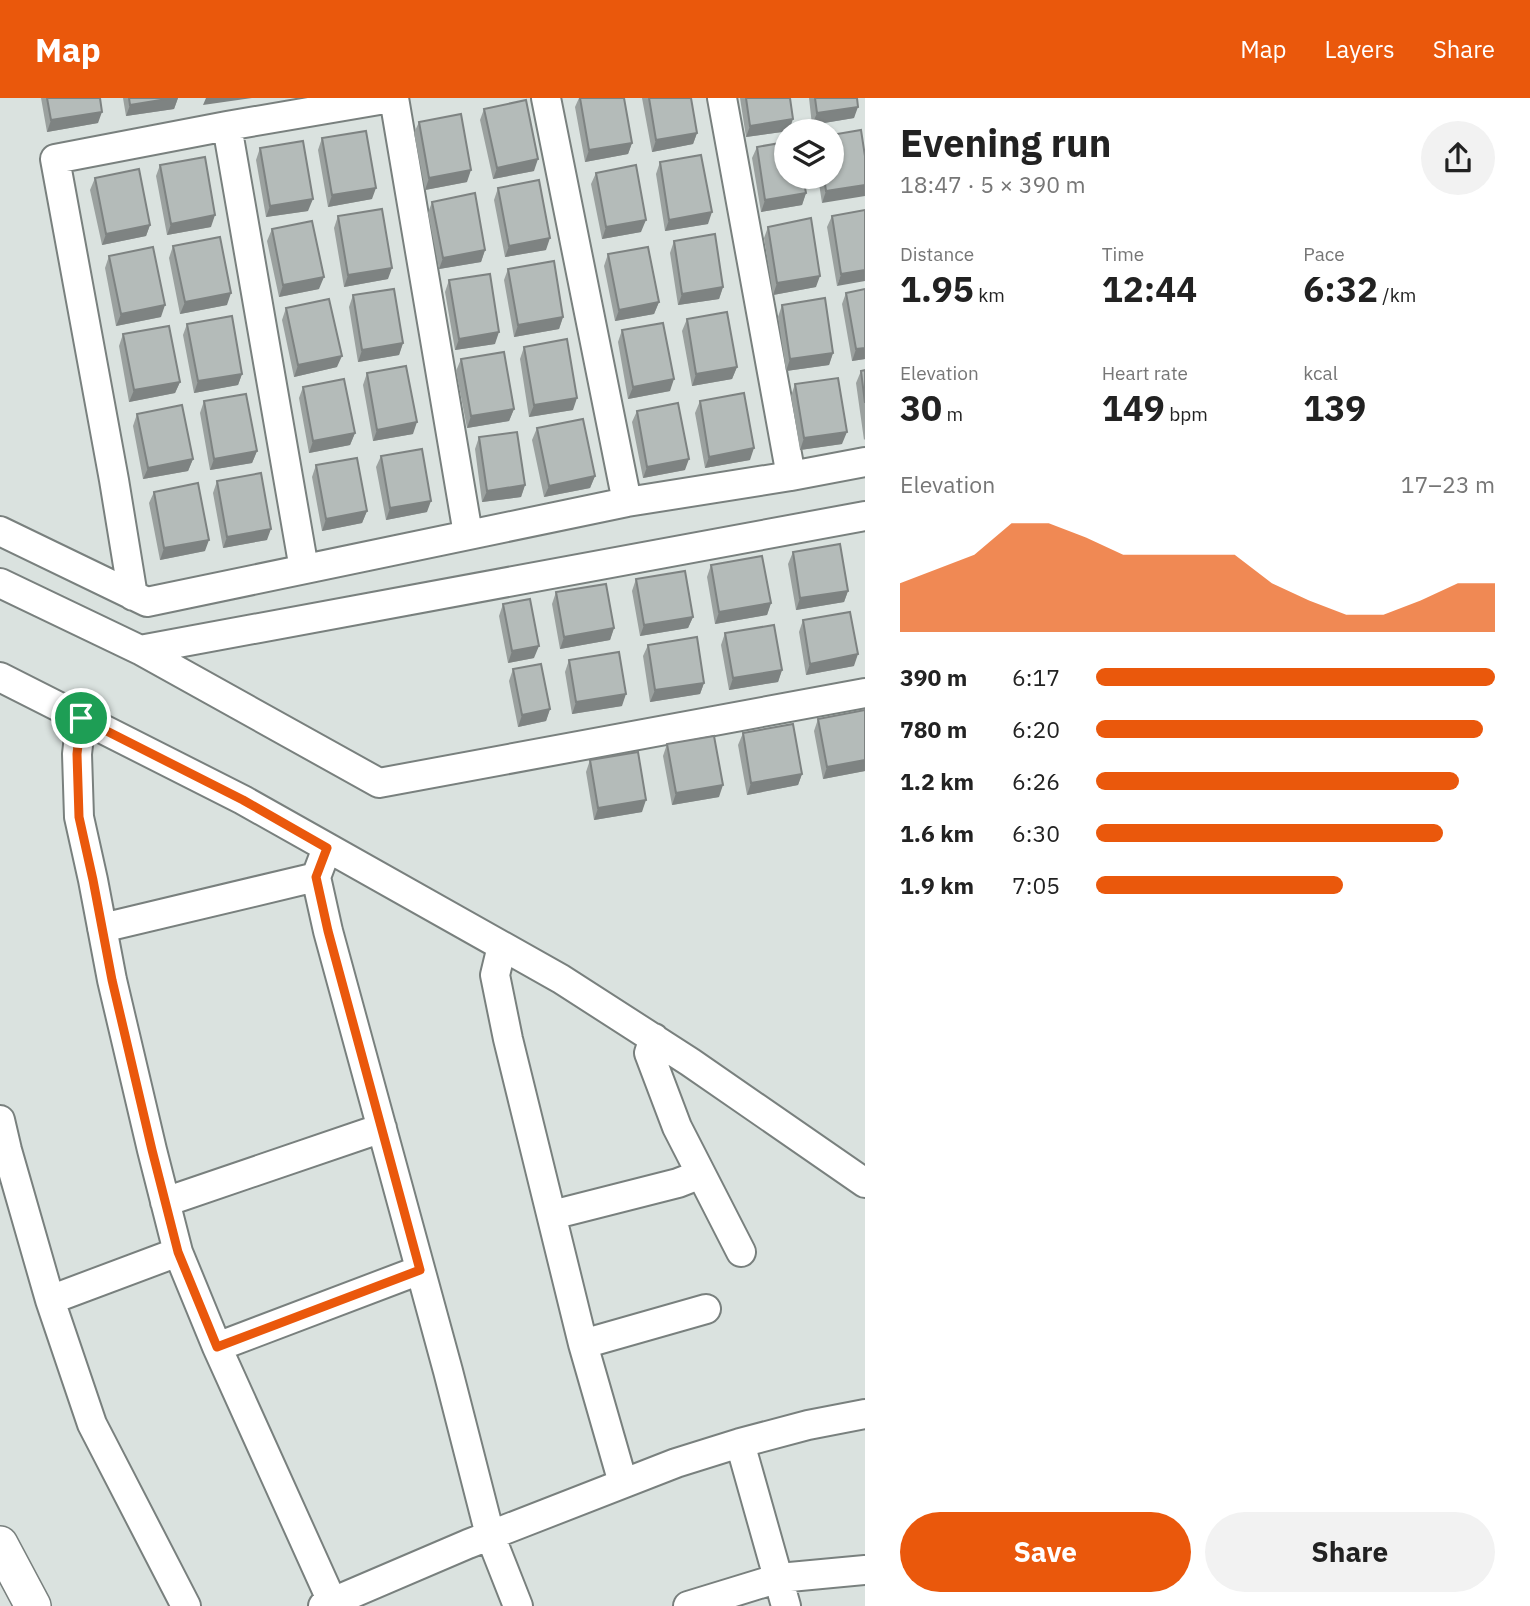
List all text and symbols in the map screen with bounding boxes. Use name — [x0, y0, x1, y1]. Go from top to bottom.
text: Map — [35, 28, 101, 71]
text: Map — [1240, 33, 1287, 65]
text: Layers — [1325, 33, 1395, 65]
text: Share — [1433, 33, 1495, 65]
text: Evening run — [900, 118, 1111, 167]
map controls — [774, 119, 844, 189]
button: layers — [774, 119, 844, 189]
button: share — [1421, 121, 1495, 195]
text: 18:47 · 5 × 390 m — [900, 169, 1086, 199]
text: Distance — [900, 242, 974, 266]
text: Time — [1102, 242, 1144, 266]
text: Pace — [1303, 242, 1345, 266]
text: 1.95 — [900, 266, 974, 312]
text: 12:44 — [1102, 266, 1197, 312]
text: 6:32 — [1303, 266, 1378, 312]
text: km — [974, 283, 1005, 307]
text: /km — [1378, 283, 1416, 307]
text: Elevation — [900, 361, 979, 385]
text: Heart rate — [1102, 361, 1188, 385]
text: kcal — [1303, 361, 1338, 385]
text: 30 — [900, 385, 942, 431]
text: 149 — [1102, 385, 1165, 431]
text: 139 — [1303, 385, 1366, 431]
text: m — [942, 402, 963, 426]
text: bpm — [1165, 402, 1208, 426]
text: Elevation — [900, 469, 995, 499]
text: 17–23 m — [1401, 469, 1495, 499]
text: 390 m — [900, 662, 967, 692]
text: 6:17 — [1012, 662, 1060, 692]
pin — [51, 688, 111, 748]
icon: arrive — [62, 699, 100, 737]
text: 780 m — [900, 714, 967, 744]
text: 6:20 — [1012, 714, 1060, 744]
text: 1.2 km — [900, 766, 974, 796]
text: 6:26 — [1012, 766, 1060, 796]
text: 1.6 km — [900, 818, 974, 848]
text: 6:30 — [1012, 818, 1060, 848]
text: 1.9 km — [900, 870, 974, 900]
text: 7:05 — [1012, 870, 1060, 900]
button: Save — [900, 1512, 1191, 1592]
button: Share — [1205, 1512, 1495, 1592]

